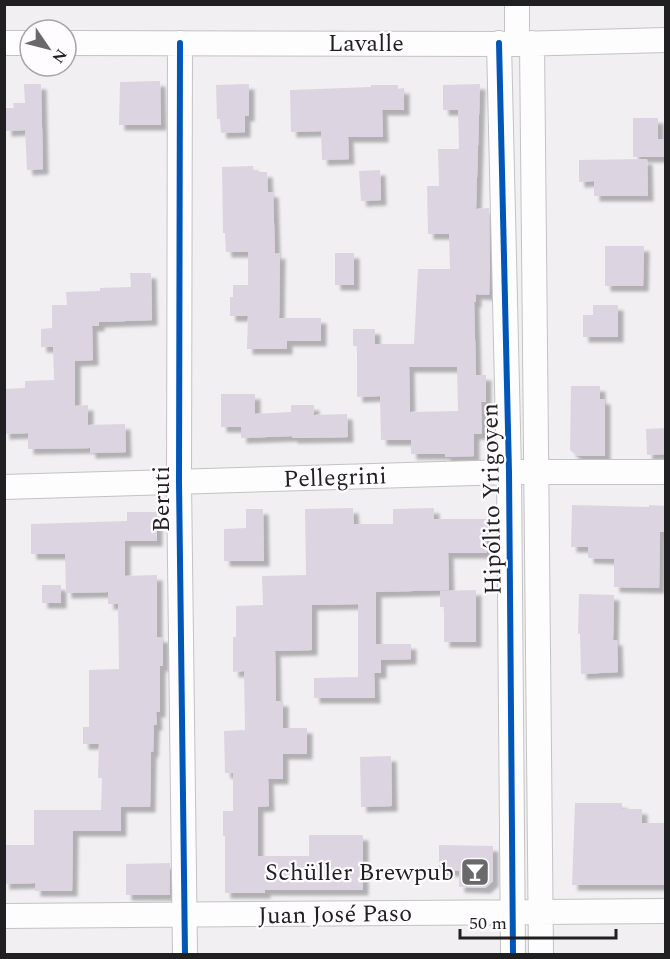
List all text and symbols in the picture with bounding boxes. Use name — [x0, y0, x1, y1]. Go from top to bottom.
north arrow — [18, 18, 78, 78]
street label: Lavalle — [328, 26, 404, 62]
text: N — [46, 44, 73, 68]
street label: Hipólito Yrigoyen — [472, 403, 512, 595]
street label: Pellegrini — [283, 458, 387, 498]
street label: Beruti — [144, 466, 180, 532]
place label: Schüller Brewpub — [265, 855, 454, 891]
bar icon: Schüller Brewpub — [459, 856, 491, 888]
street label: Juan José Paso — [258, 896, 412, 934]
scale bar — [460, 902, 616, 940]
text: 50 m — [469, 910, 507, 937]

